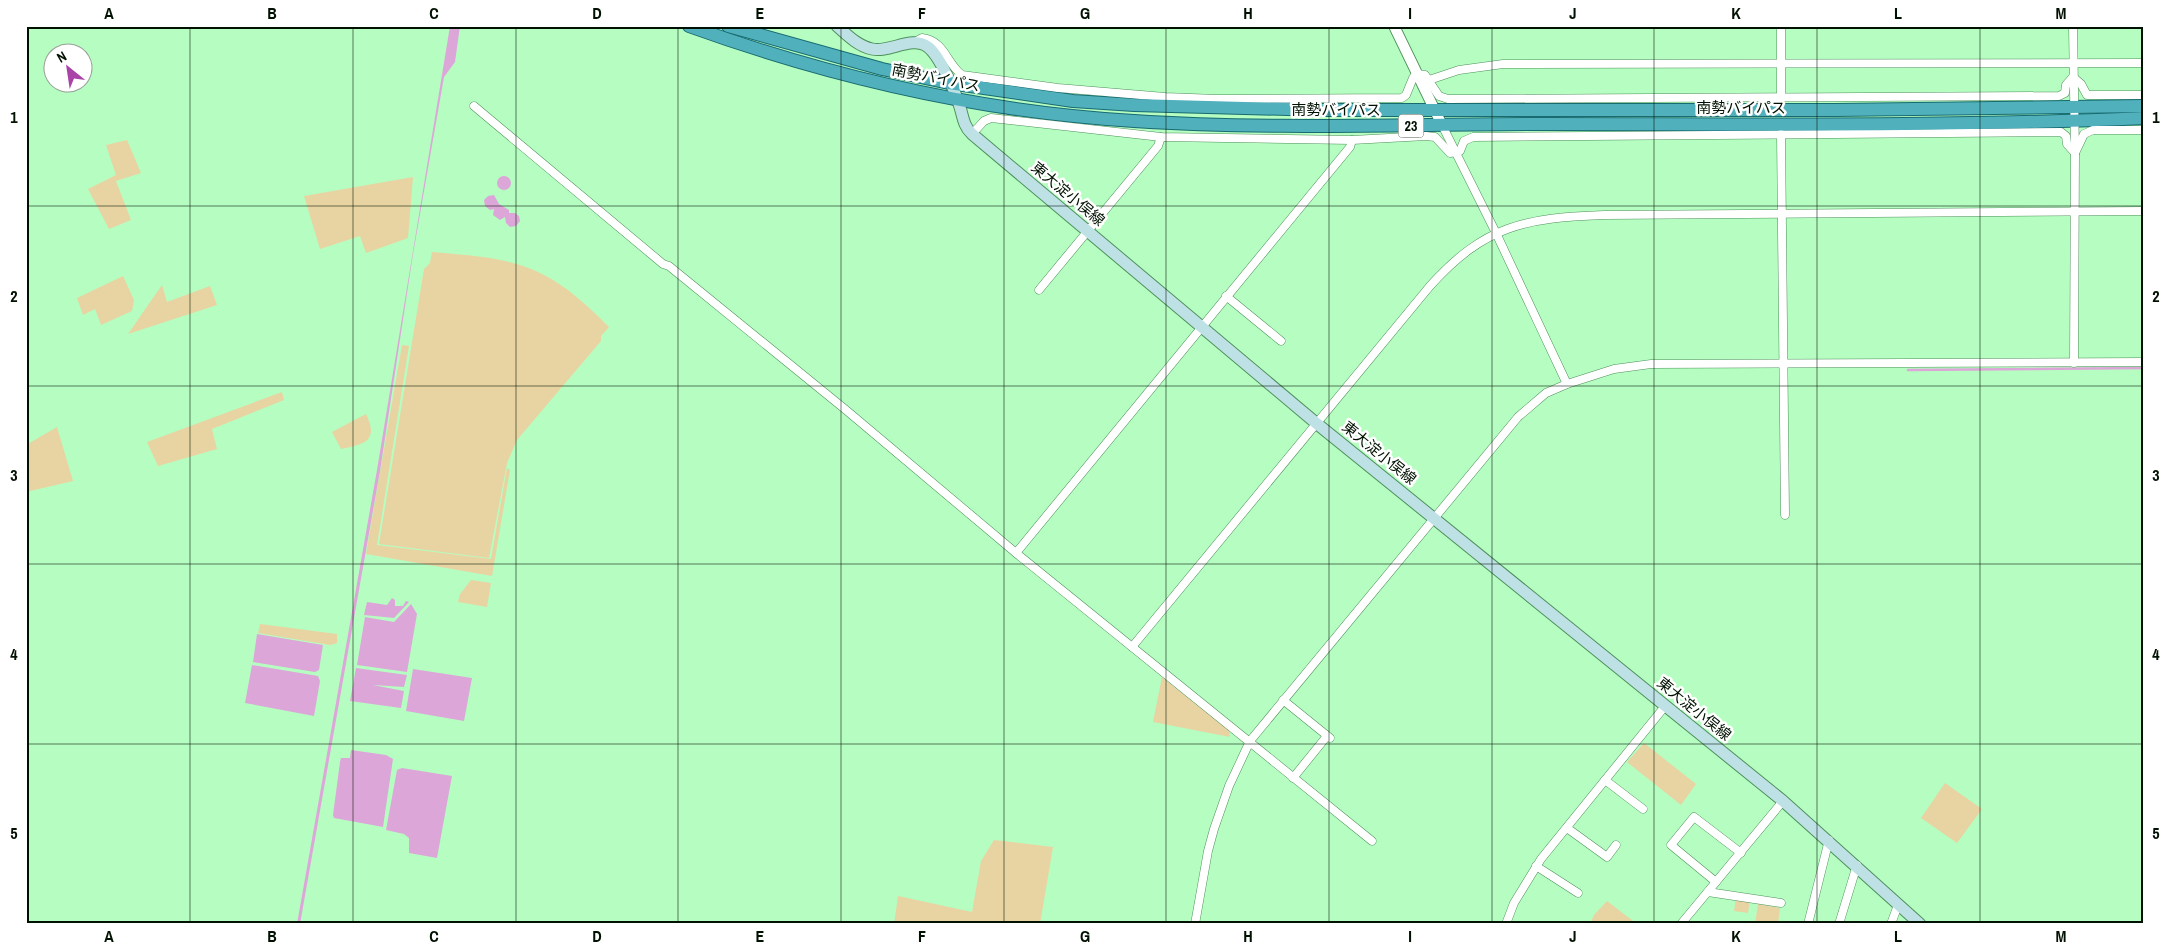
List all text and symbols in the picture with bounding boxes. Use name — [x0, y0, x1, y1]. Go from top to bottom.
text: A — [104, 2, 114, 24]
text: B — [267, 2, 277, 24]
text: C — [429, 2, 439, 24]
text: D — [592, 2, 602, 24]
text: E — [756, 2, 765, 24]
text: F — [918, 2, 926, 24]
text: G — [1080, 2, 1090, 24]
text: H — [1243, 2, 1253, 24]
text: I — [1408, 2, 1412, 24]
text: J — [1569, 2, 1577, 24]
text: K — [1731, 2, 1741, 24]
text: L — [1894, 2, 1902, 24]
text: M — [2056, 2, 2067, 24]
north arrow — [42, 42, 92, 92]
text: N — [53, 47, 70, 67]
street label: 南勢バイパス — [890, 59, 982, 96]
street label: 南勢バイパス — [1696, 97, 1786, 118]
street label: 南勢バイパス — [1291, 99, 1381, 120]
text: 1 — [10, 106, 18, 128]
text: 1 — [2152, 106, 2160, 128]
road number: 23 — [1398, 114, 1424, 138]
street label: 東大淀小俣線 — [1027, 157, 1110, 231]
text: 2 — [10, 285, 18, 307]
text: 2 — [2152, 285, 2160, 307]
street label: 東大淀小俣線 — [1338, 416, 1421, 489]
text: 3 — [10, 464, 18, 486]
text: 3 — [2152, 464, 2160, 486]
text: 4 — [10, 643, 18, 665]
text: 4 — [2152, 643, 2160, 665]
street label: 東大淀小俣線 — [1653, 672, 1736, 745]
text: 5 — [10, 822, 18, 844]
text: 5 — [2152, 822, 2160, 844]
text: A — [104, 925, 114, 947]
text: B — [267, 925, 277, 947]
text: C — [429, 925, 439, 947]
text: D — [592, 925, 602, 947]
text: E — [756, 925, 765, 947]
text: F — [918, 925, 926, 947]
text: G — [1080, 925, 1090, 947]
text: H — [1243, 925, 1253, 947]
text: I — [1408, 925, 1412, 947]
text: J — [1569, 925, 1577, 947]
text: K — [1731, 925, 1741, 947]
text: L — [1894, 925, 1902, 947]
text: M — [2056, 925, 2067, 947]

